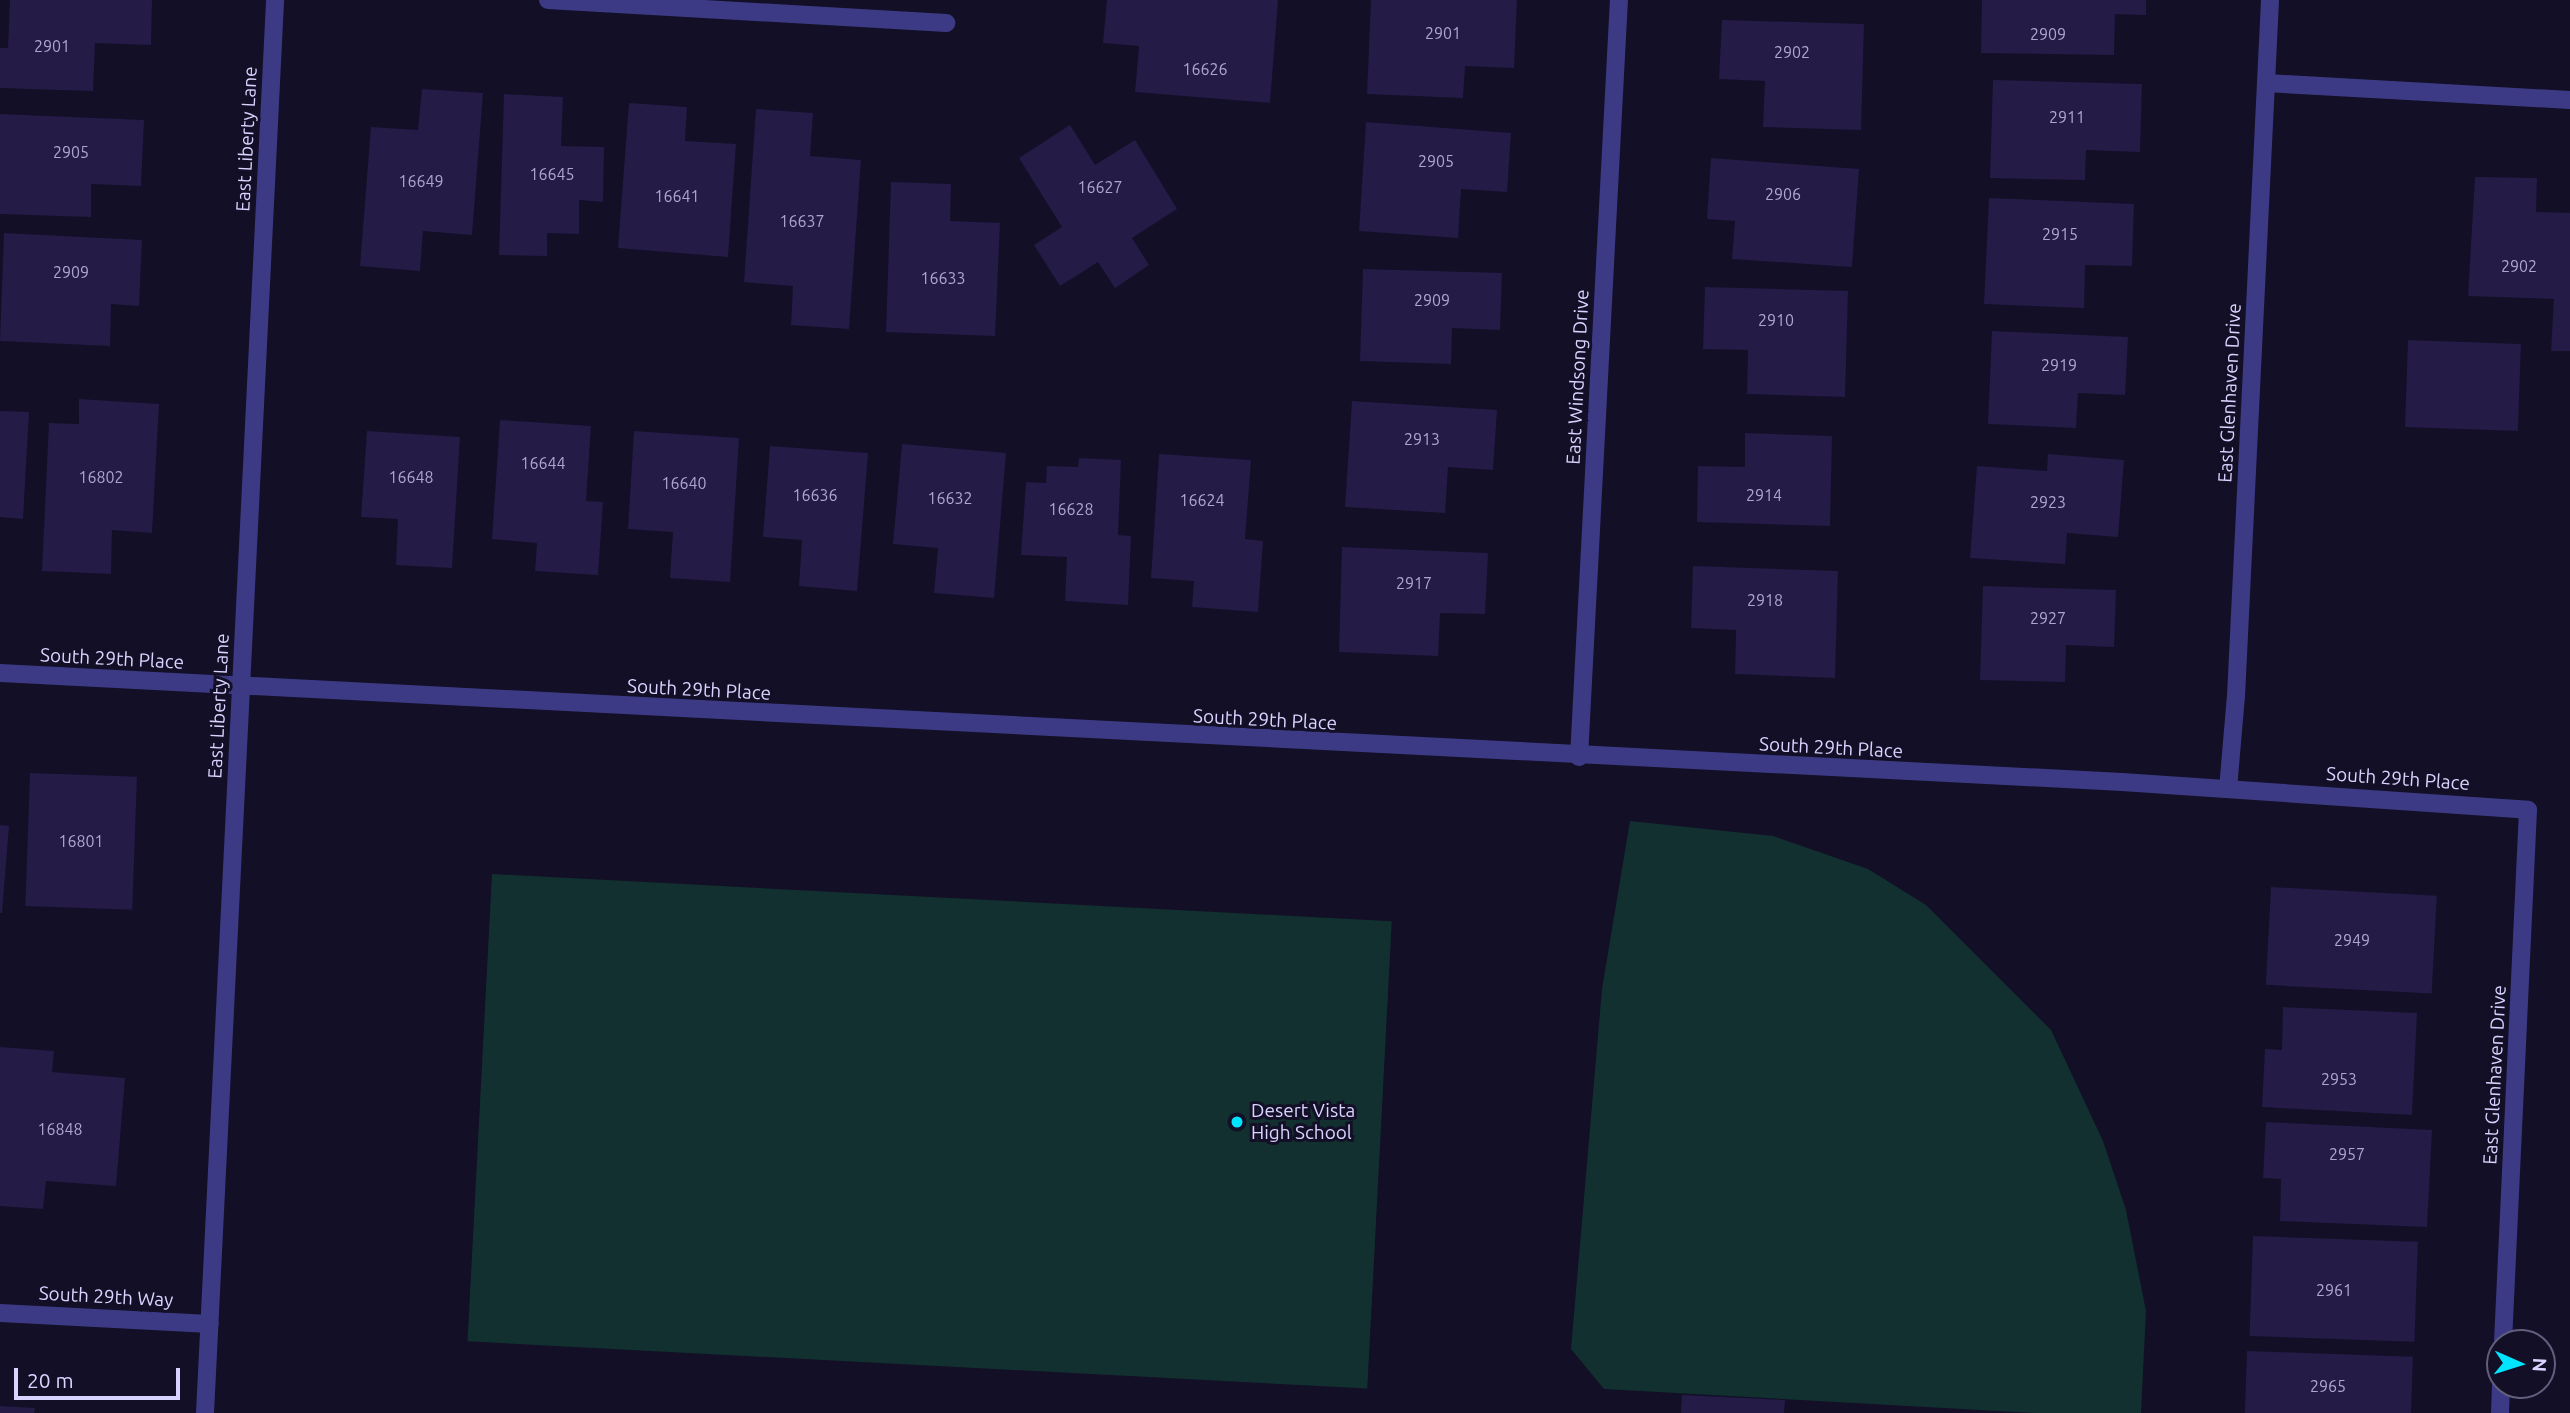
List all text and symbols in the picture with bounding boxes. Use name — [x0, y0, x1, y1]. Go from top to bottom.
house number: 2901 — [1425, 23, 1461, 43]
house number: 2909 — [2030, 24, 2066, 44]
house number: 2901 — [34, 36, 70, 56]
house number: 2902 — [1774, 42, 1810, 62]
house number: 16626 — [1182, 59, 1228, 79]
street label: East Liberty Lane — [232, 66, 262, 212]
house number: 2911 — [2049, 107, 2085, 127]
house number: 2905 — [53, 142, 89, 162]
house number: 2905 — [1418, 151, 1454, 171]
house number: 16645 — [529, 164, 575, 184]
house number: 16649 — [398, 171, 444, 191]
house number: 16627 — [1077, 177, 1123, 197]
house number: 2906 — [1765, 184, 1801, 204]
house number: 16641 — [654, 186, 700, 206]
house number: 16637 — [779, 211, 825, 231]
house number: 2915 — [2042, 224, 2078, 244]
house number: 2902 — [2501, 256, 2537, 276]
house number: 2909 — [53, 262, 89, 282]
house number: 16633 — [920, 268, 966, 288]
street label: East Windsong Drive — [1562, 289, 1594, 465]
house number: 2909 — [1414, 290, 1450, 310]
street label: East Glenhaven Drive — [2214, 303, 2246, 483]
house number: 2910 — [1758, 310, 1794, 330]
house number: 2919 — [2041, 355, 2077, 375]
house number: 2913 — [1404, 429, 1440, 449]
house number: 16644 — [520, 453, 566, 473]
house number: 16802 — [78, 467, 124, 487]
house number: 16648 — [388, 467, 434, 487]
house number: 16640 — [661, 473, 707, 493]
house number: 16636 — [792, 485, 838, 505]
house number: 2914 — [1746, 485, 1782, 505]
house number: 16632 — [927, 488, 973, 508]
house number: 16624 — [1179, 490, 1225, 510]
house number: 2923 — [2030, 492, 2066, 512]
house number: 16628 — [1048, 499, 1094, 519]
house number: 2917 — [1396, 573, 1432, 593]
house number: 2918 — [1747, 590, 1783, 610]
house number: 2927 — [2030, 608, 2066, 628]
street label: East Liberty Lane — [204, 633, 234, 779]
street label: South 29th Place — [39, 644, 185, 674]
street label: South 29th Place — [626, 675, 772, 705]
street label: South 29th Place — [1192, 705, 1338, 735]
street label: South 29th Place — [1758, 733, 1904, 763]
street label: South 29th Place — [2325, 763, 2471, 795]
house number: 16801 — [58, 831, 104, 851]
house number: 2949 — [2334, 930, 2370, 950]
street label: East Glenhaven Drive — [2479, 985, 2511, 1165]
house number: 2953 — [2321, 1069, 2357, 1089]
place label: Desert Vista High School — [1251, 1100, 1355, 1144]
marker: Desert Vista High School — [1229, 1114, 1245, 1130]
house number: 16848 — [37, 1119, 83, 1139]
house number: 2957 — [2329, 1144, 2365, 1164]
house number: 2961 — [2316, 1280, 2352, 1300]
street label: South 29th Way — [38, 1282, 174, 1312]
north arrow — [2486, 1329, 2556, 1399]
scale bar — [18, 1354, 184, 1398]
text: N — [2529, 1357, 2551, 1373]
text: 20 m — [27, 1368, 74, 1392]
house number: 2965 — [2310, 1376, 2346, 1396]

